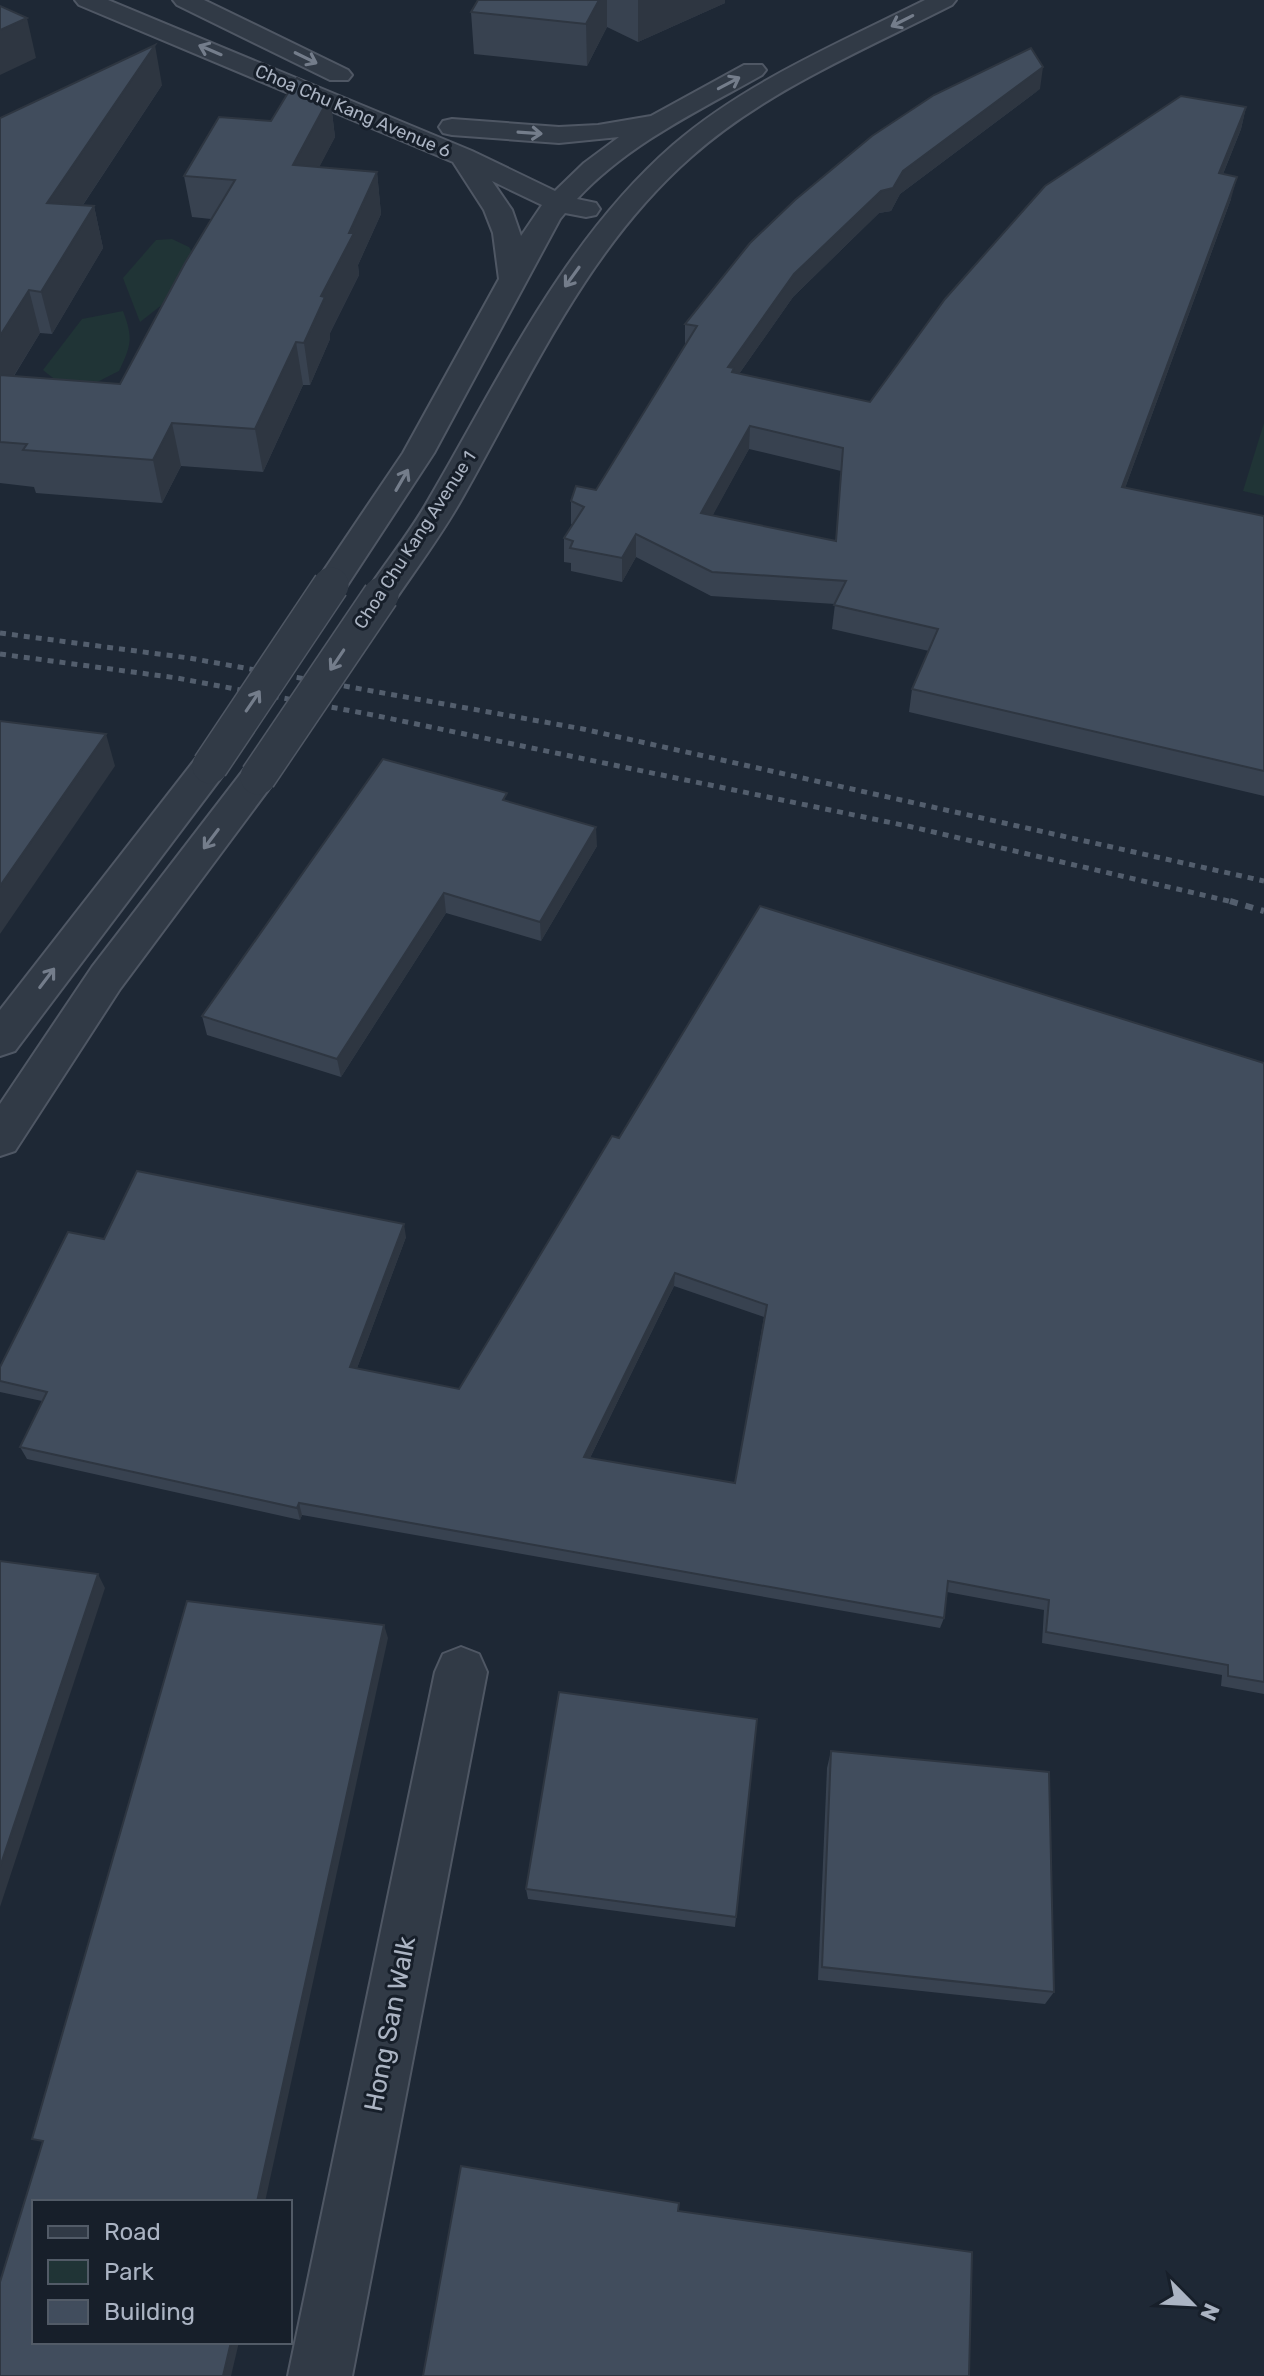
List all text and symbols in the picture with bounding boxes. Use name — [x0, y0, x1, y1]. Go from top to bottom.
one-way arrow — [890, 14, 914, 30]
one-way arrow — [198, 42, 223, 57]
one-way arrow — [293, 51, 317, 67]
street label: Choa Chu Kang Avenue 6 — [252, 60, 454, 162]
one-way arrow — [717, 75, 740, 91]
one-way arrow — [516, 126, 543, 141]
one-way arrow — [564, 266, 581, 288]
street label: Choa Chu Kang Avenue 1 — [349, 447, 481, 633]
one-way arrow — [394, 469, 410, 492]
one-way arrow — [329, 648, 346, 670]
one-way arrow — [245, 691, 261, 713]
one-way arrow — [202, 828, 219, 850]
one-way arrow — [39, 968, 56, 989]
street label: Hong San Walk — [358, 1933, 422, 2114]
legend — [32, 2200, 292, 2344]
text: Road — [104, 2218, 161, 2246]
text: Park — [104, 2258, 155, 2286]
north arrow — [1152, 2264, 1232, 2344]
text: Building — [104, 2298, 195, 2326]
text: N — [1194, 2299, 1225, 2325]

